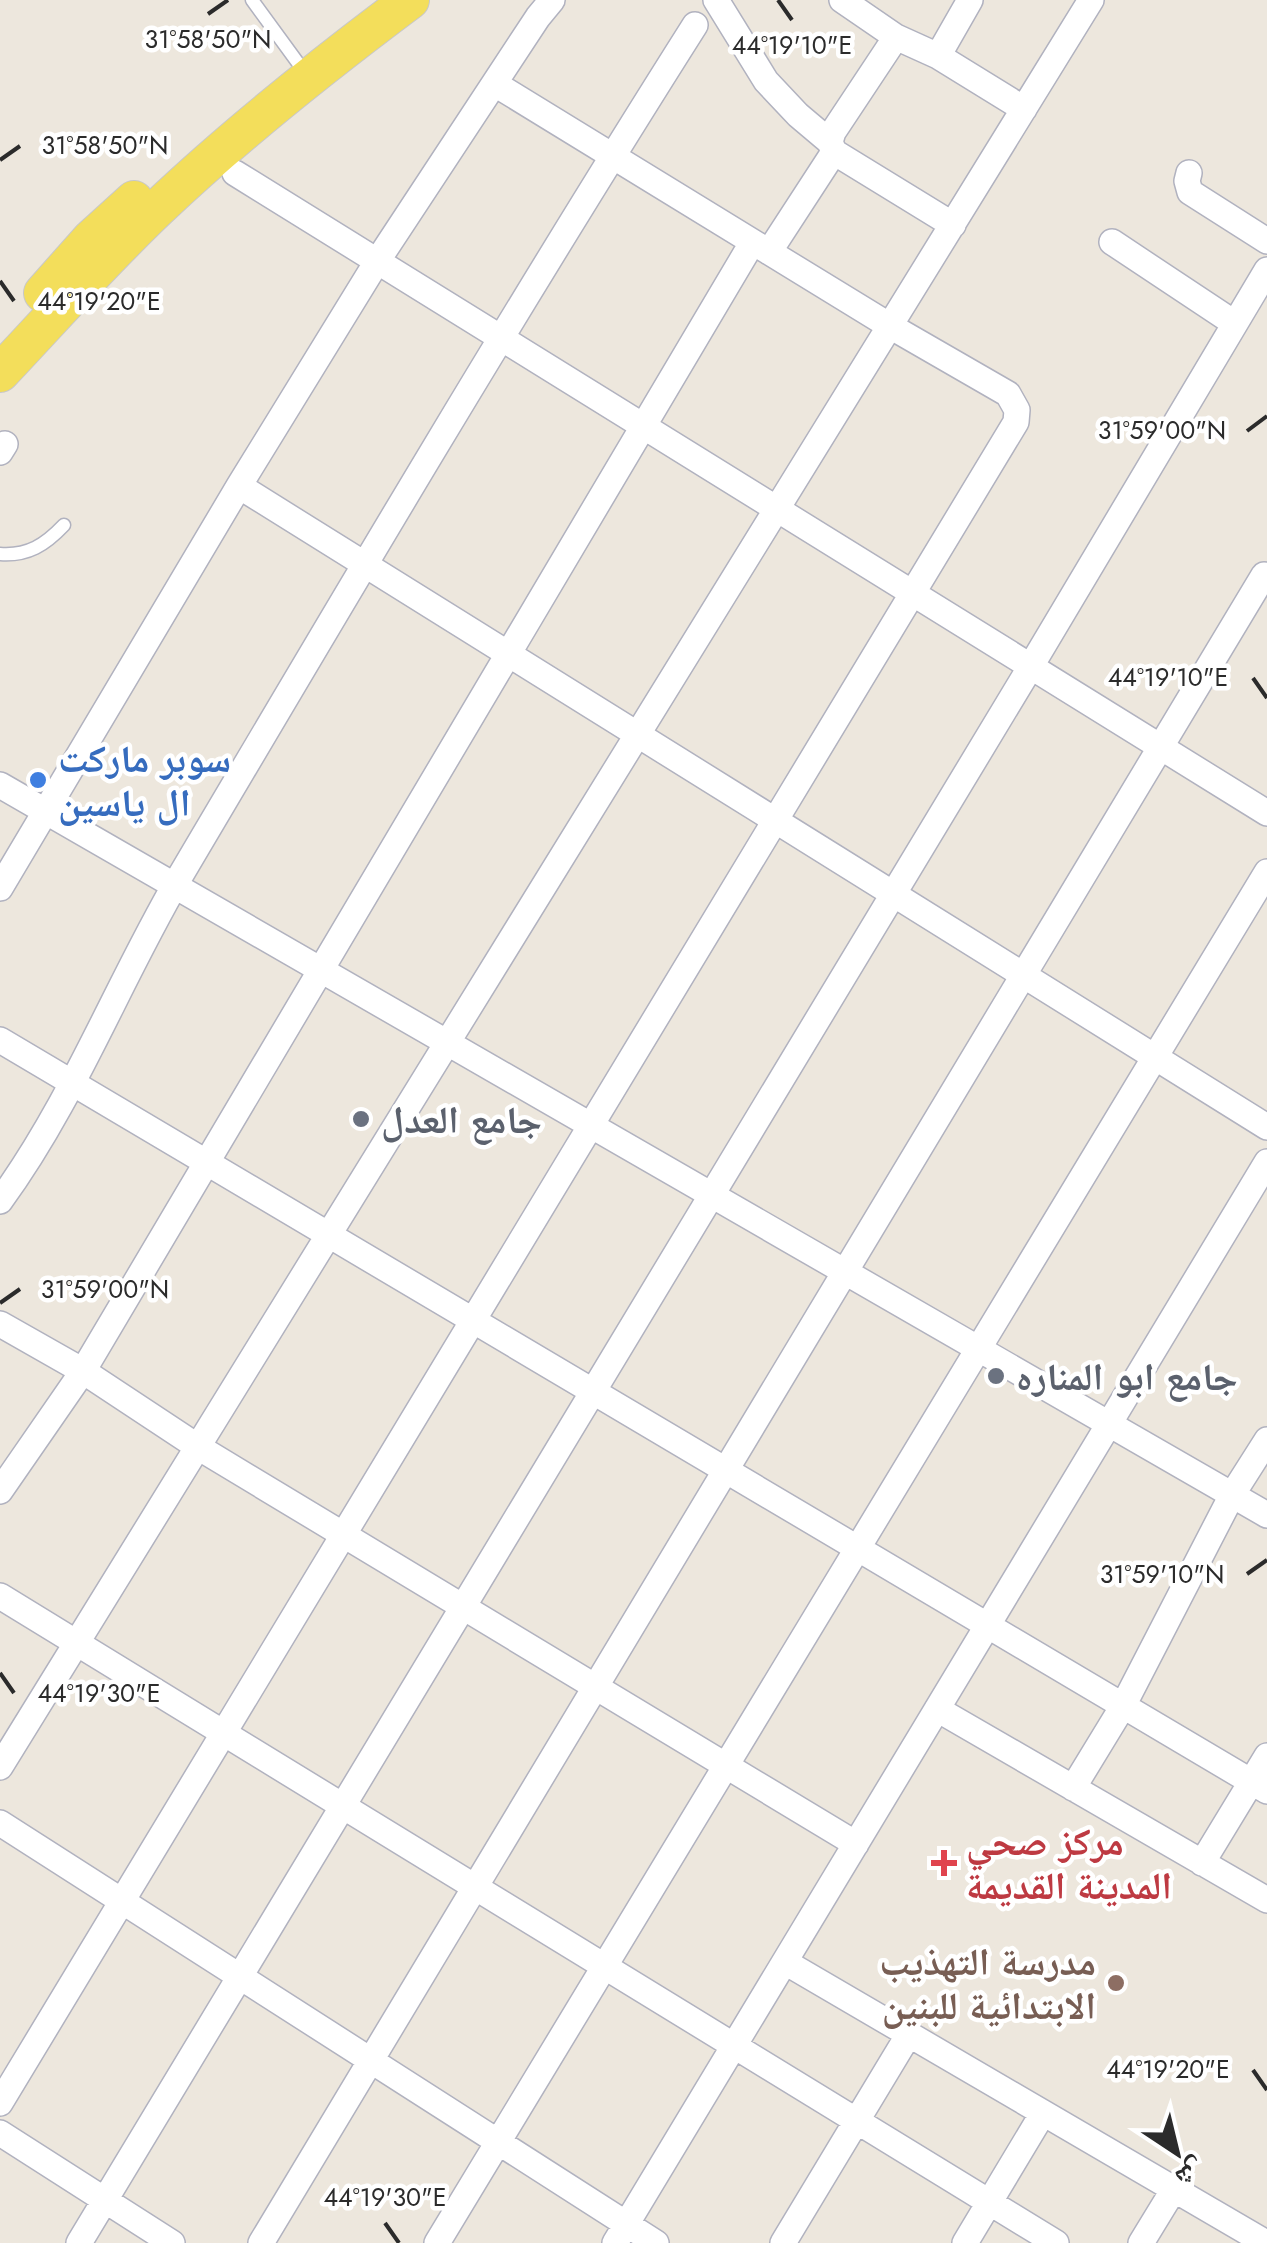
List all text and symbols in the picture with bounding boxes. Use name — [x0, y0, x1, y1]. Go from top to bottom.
text: 31°58'50"N — [145, 21, 271, 57]
text: 44°19'10"E — [732, 27, 852, 63]
text: 31°58'50"N — [42, 127, 168, 163]
text: 44°19'20"E — [37, 283, 161, 319]
text: 31°59'00"N — [1098, 412, 1226, 448]
text: 44°19'10"E — [1108, 659, 1228, 695]
place label: سوبر ماركت ال ياسين — [58, 731, 231, 830]
marker: سوبر ماركت ال ياسين — [27, 769, 49, 791]
place label: جامع العدل — [381, 1092, 542, 1147]
marker: جامع العدل — [350, 1108, 372, 1130]
text: 31°59'00"N — [41, 1271, 169, 1307]
place label: جامع ابو المناره — [1016, 1349, 1238, 1404]
marker: جامع ابو المناره — [985, 1365, 1007, 1387]
text: 31°59'10"N — [1100, 1556, 1224, 1592]
text: 44°19'30"E — [38, 1675, 160, 1711]
place label: مركز صحي المدينة القديمة — [966, 1814, 1172, 1913]
marker: مركز صحي المدينة القديمة — [931, 1850, 957, 1876]
place label: مدرسة التهذيب الابتدائية للبنين — [879, 1934, 1096, 2033]
marker: مدرسة التهذيب الابتدائية للبنين — [1105, 1972, 1127, 1994]
text: 44°19'20"E — [1106, 2051, 1230, 2087]
north arrow — [1127, 2103, 1227, 2203]
text: ش — [1167, 2148, 1215, 2198]
text: 44°19'30"E — [324, 2179, 446, 2215]

